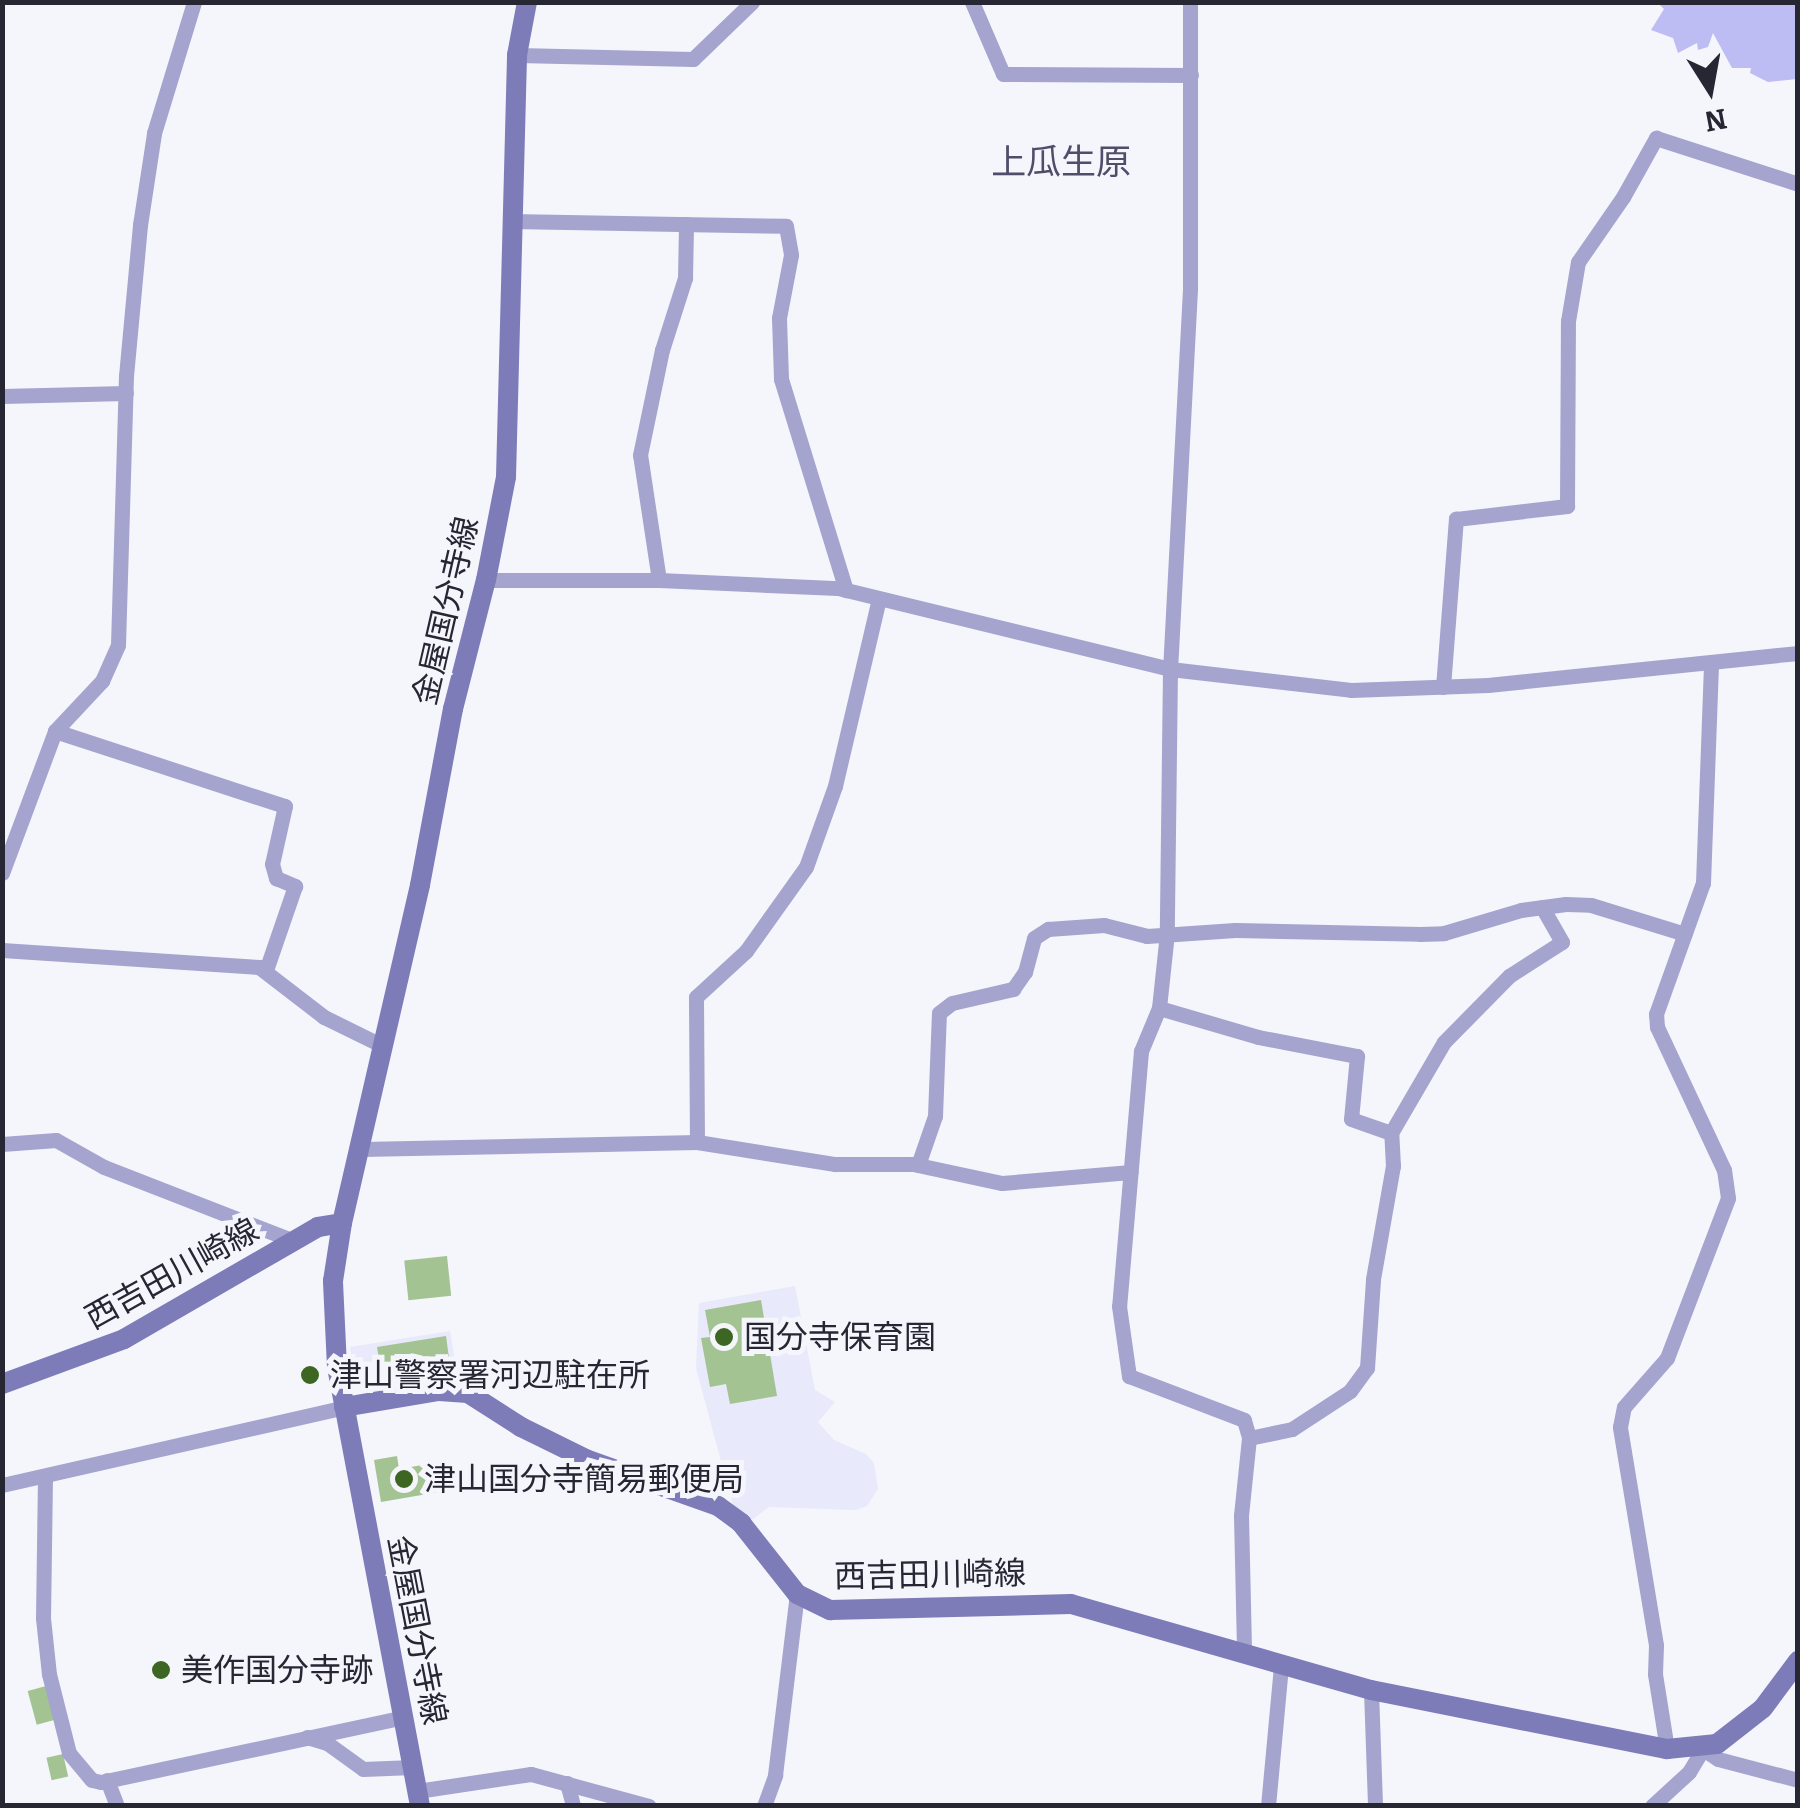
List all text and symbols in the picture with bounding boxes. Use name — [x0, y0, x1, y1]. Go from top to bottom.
north arrow — [1660, 40, 1760, 140]
text: N — [1702, 102, 1730, 138]
district label: 上瓜生原 — [991, 141, 1131, 183]
street label: 金屋国分寺線 — [406, 513, 486, 709]
street label: 西吉田川崎線 — [79, 1211, 265, 1337]
place label: 国分寺保育園 — [744, 1318, 936, 1356]
marker: 国分寺保育園 — [713, 1326, 735, 1348]
place label: 津山警察署河辺駐在所 — [330, 1356, 650, 1394]
marker: 津山警察署河辺駐在所 — [299, 1364, 321, 1386]
place label: 津山国分寺簡易郵便局 — [424, 1460, 744, 1498]
marker: 津山国分寺簡易郵便局 — [393, 1468, 415, 1490]
street label: 金屋国分寺線 — [380, 1532, 454, 1728]
street label: 西吉田川崎線 — [834, 1554, 1026, 1596]
place label: 美作国分寺跡 — [181, 1651, 373, 1689]
marker: 美作国分寺跡 — [150, 1659, 172, 1681]

